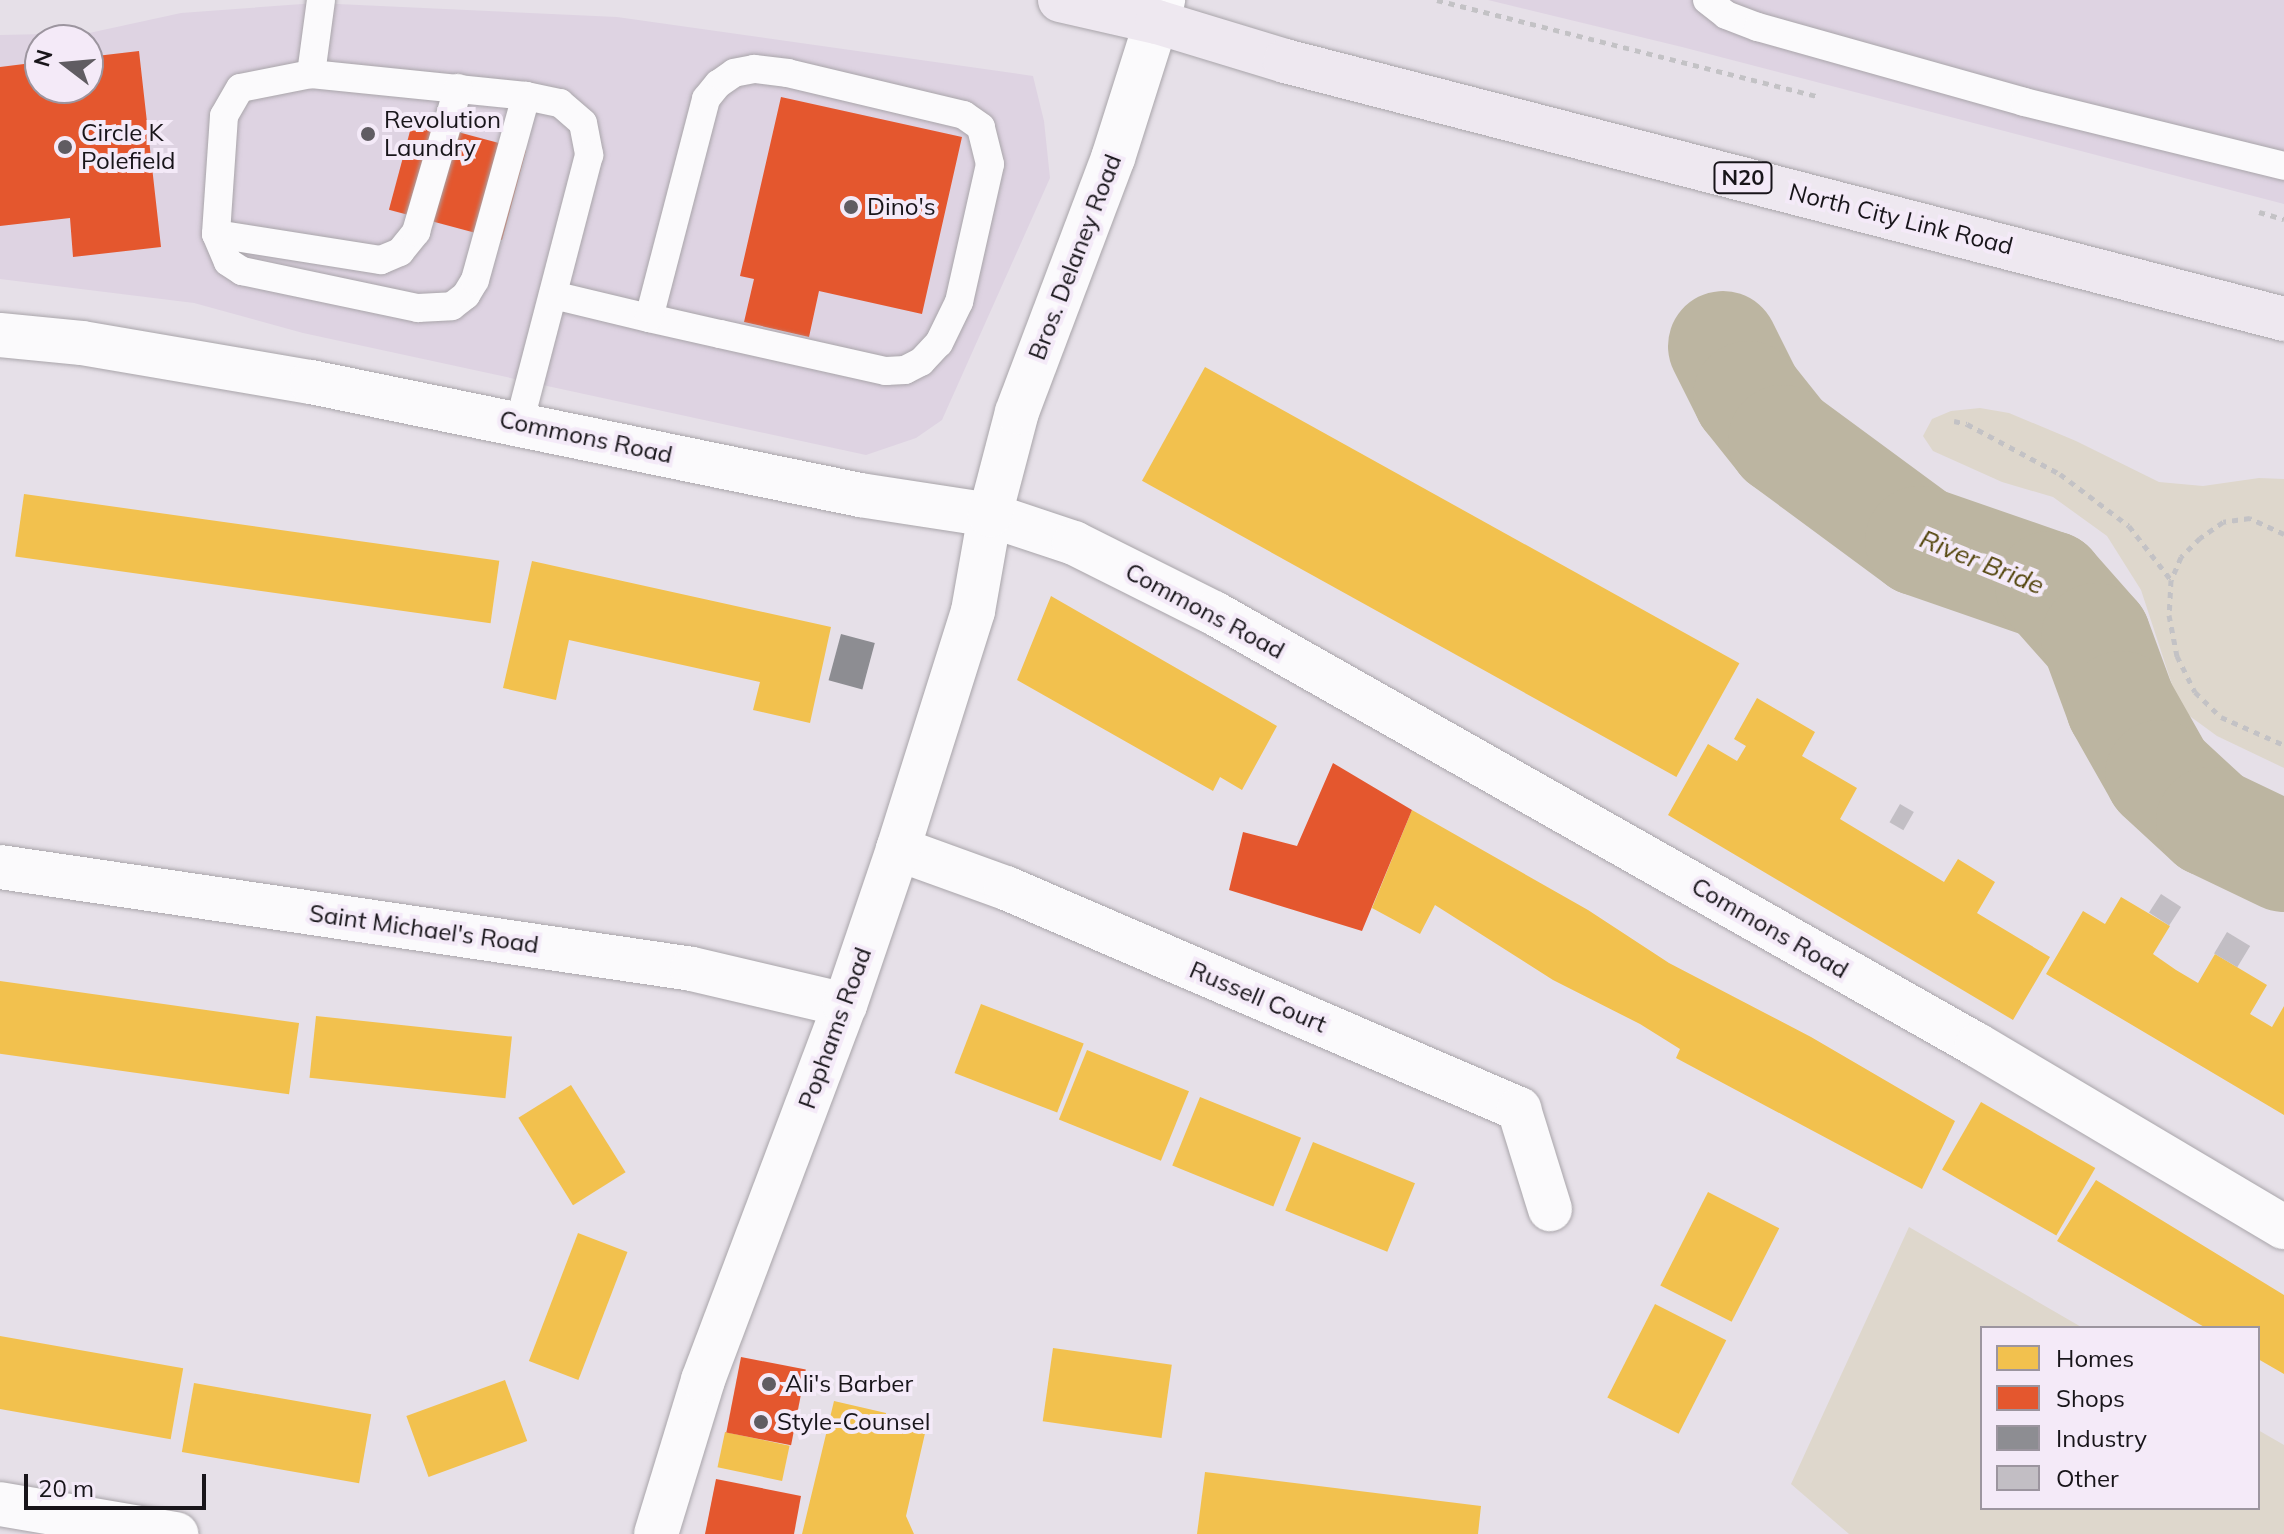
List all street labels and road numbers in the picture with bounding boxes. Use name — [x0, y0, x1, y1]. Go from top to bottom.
street label: Bros. Delaney Road — [1022, 150, 1128, 364]
road number: N20 — [1713, 160, 1773, 196]
street label: North City Link Road — [1786, 177, 2016, 261]
street label: Commons Road — [497, 405, 675, 469]
street label: Commons Road — [1120, 557, 1290, 665]
street label: Commons Road — [1687, 871, 1853, 985]
street label: Saint Michael's Road — [307, 899, 541, 959]
street label: Pophams Road — [792, 943, 878, 1113]
street label: Russell Court — [1185, 955, 1331, 1039]

